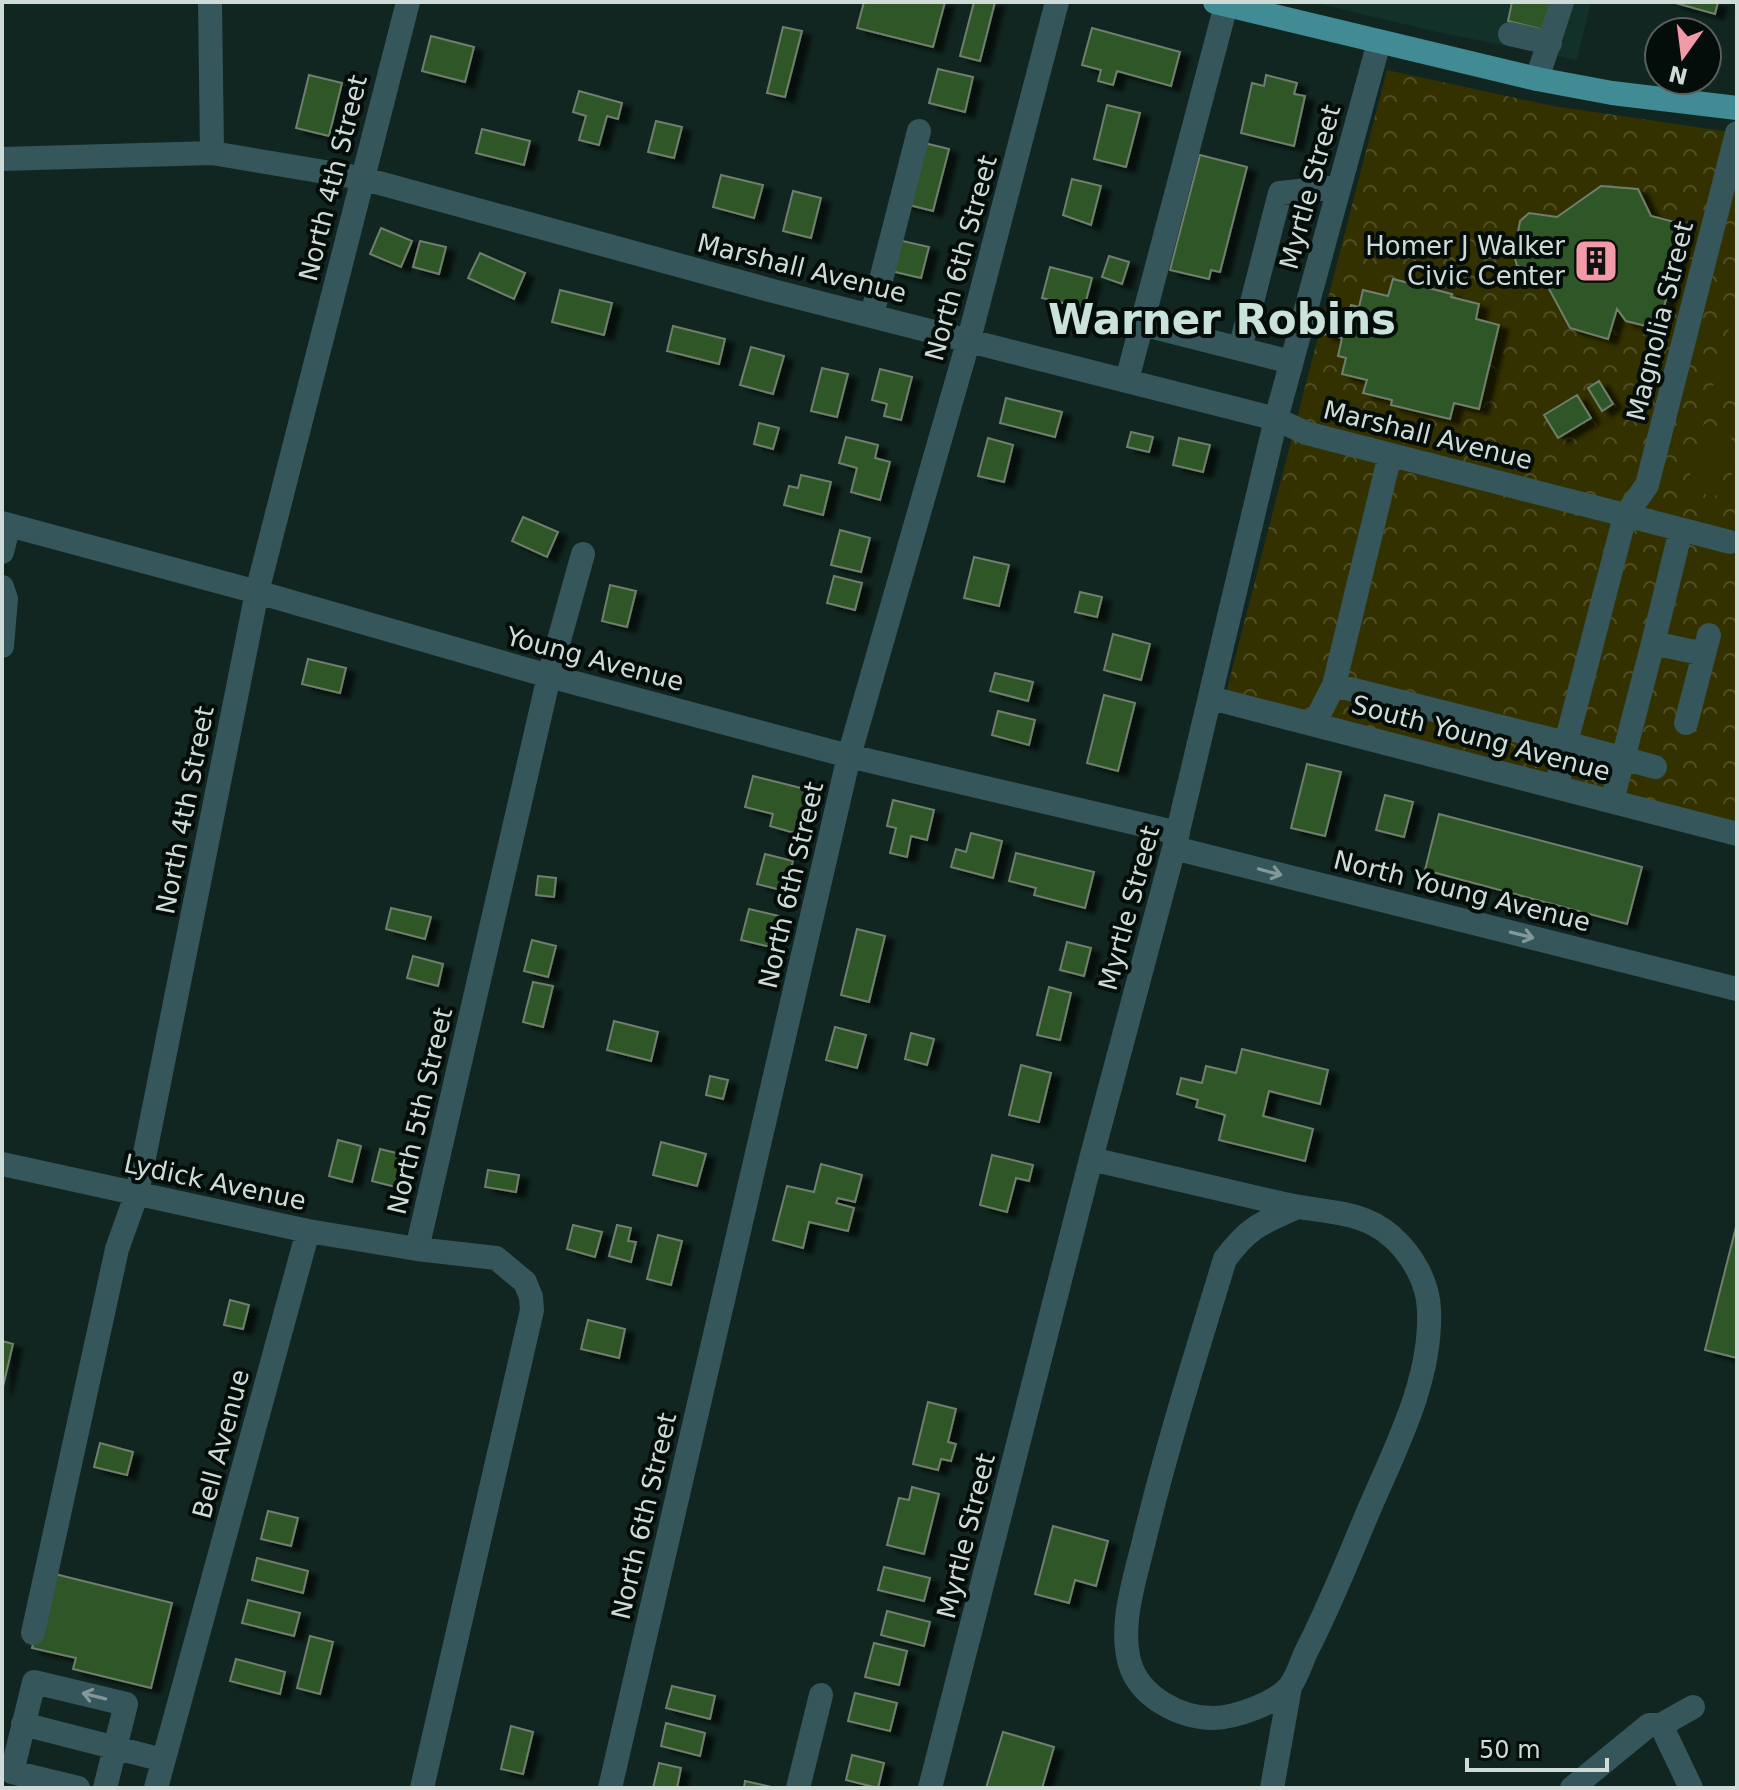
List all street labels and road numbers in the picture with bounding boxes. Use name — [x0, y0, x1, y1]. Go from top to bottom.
street label: North 4th Street — [293, 72, 373, 284]
street label: Myrtle Street — [1274, 101, 1346, 273]
street label: North 6th Street — [919, 152, 1003, 364]
street label: Magnolia Street — [1621, 218, 1699, 424]
street label: Marshall Avenue — [694, 228, 910, 308]
street label: Marshall Avenue — [1320, 395, 1536, 475]
street label: Young Avenue — [502, 621, 687, 697]
street label: South Young Avenue — [1348, 689, 1614, 787]
street label: North 4th Street — [150, 703, 220, 917]
street label: North 6th Street — [753, 779, 829, 991]
street label: Myrtle Street — [1093, 822, 1165, 994]
street label: North Young Avenue — [1330, 845, 1594, 937]
street label: North 5th Street — [382, 1005, 458, 1217]
street label: Lydick Avenue — [121, 1148, 309, 1216]
street label: Bell Avenue — [187, 1366, 255, 1522]
street label: North 6th Street — [606, 1410, 682, 1622]
street label: Myrtle Street — [931, 1450, 1001, 1622]

